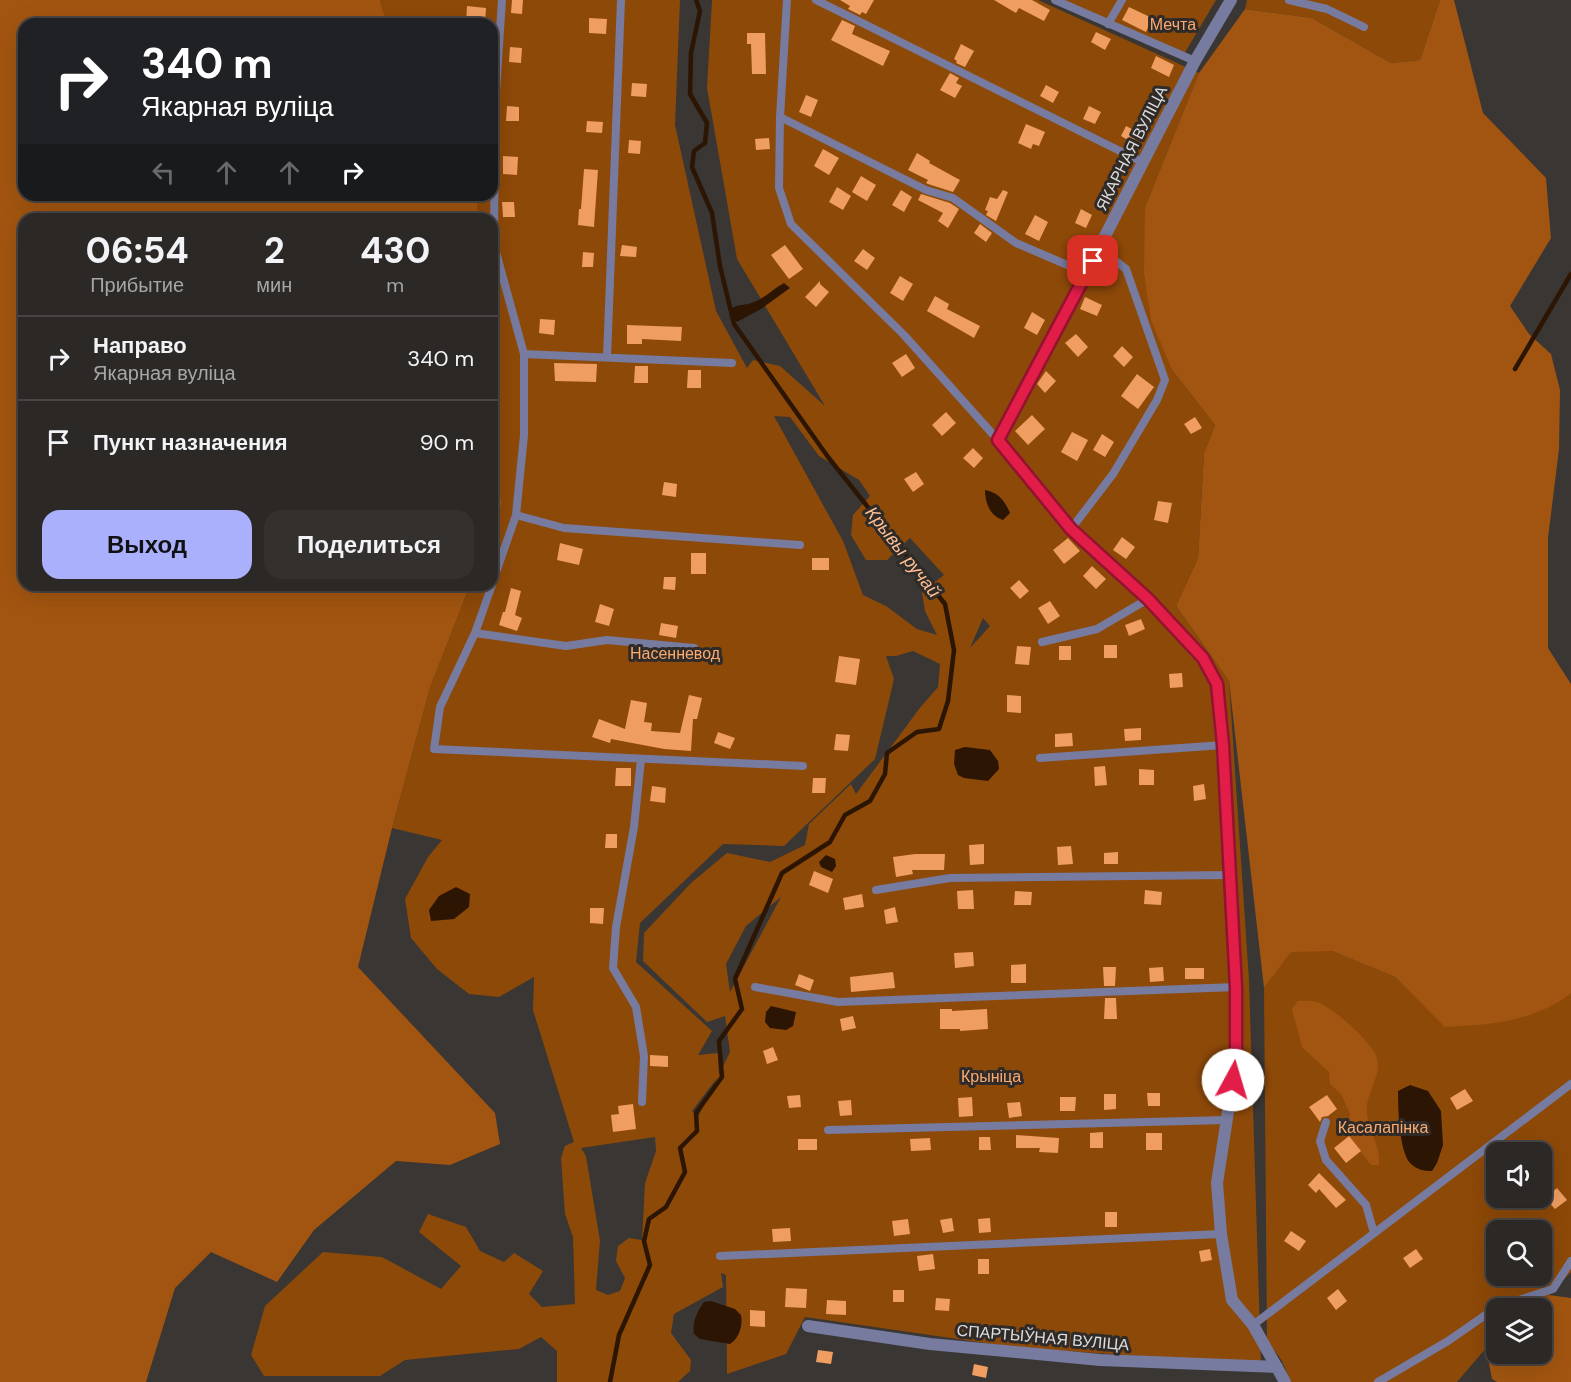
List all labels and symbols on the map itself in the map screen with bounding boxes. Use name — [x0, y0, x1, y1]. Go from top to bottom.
park label: Мечта — [1150, 14, 1196, 35]
street label: ЯКАРНАЯ ВУЛІЦА — [1091, 82, 1172, 214]
pin — [1067, 235, 1118, 286]
water label: Крывы ручай — [860, 502, 946, 602]
park label: Насенневод — [630, 643, 721, 664]
position arrow — [1201, 1048, 1265, 1112]
park label: Крыніца — [961, 1066, 1021, 1087]
park label: Касалапінка — [1338, 1117, 1428, 1138]
street label: СПАРТЫЎНАЯ ВУЛІЦА — [956, 1319, 1130, 1356]

